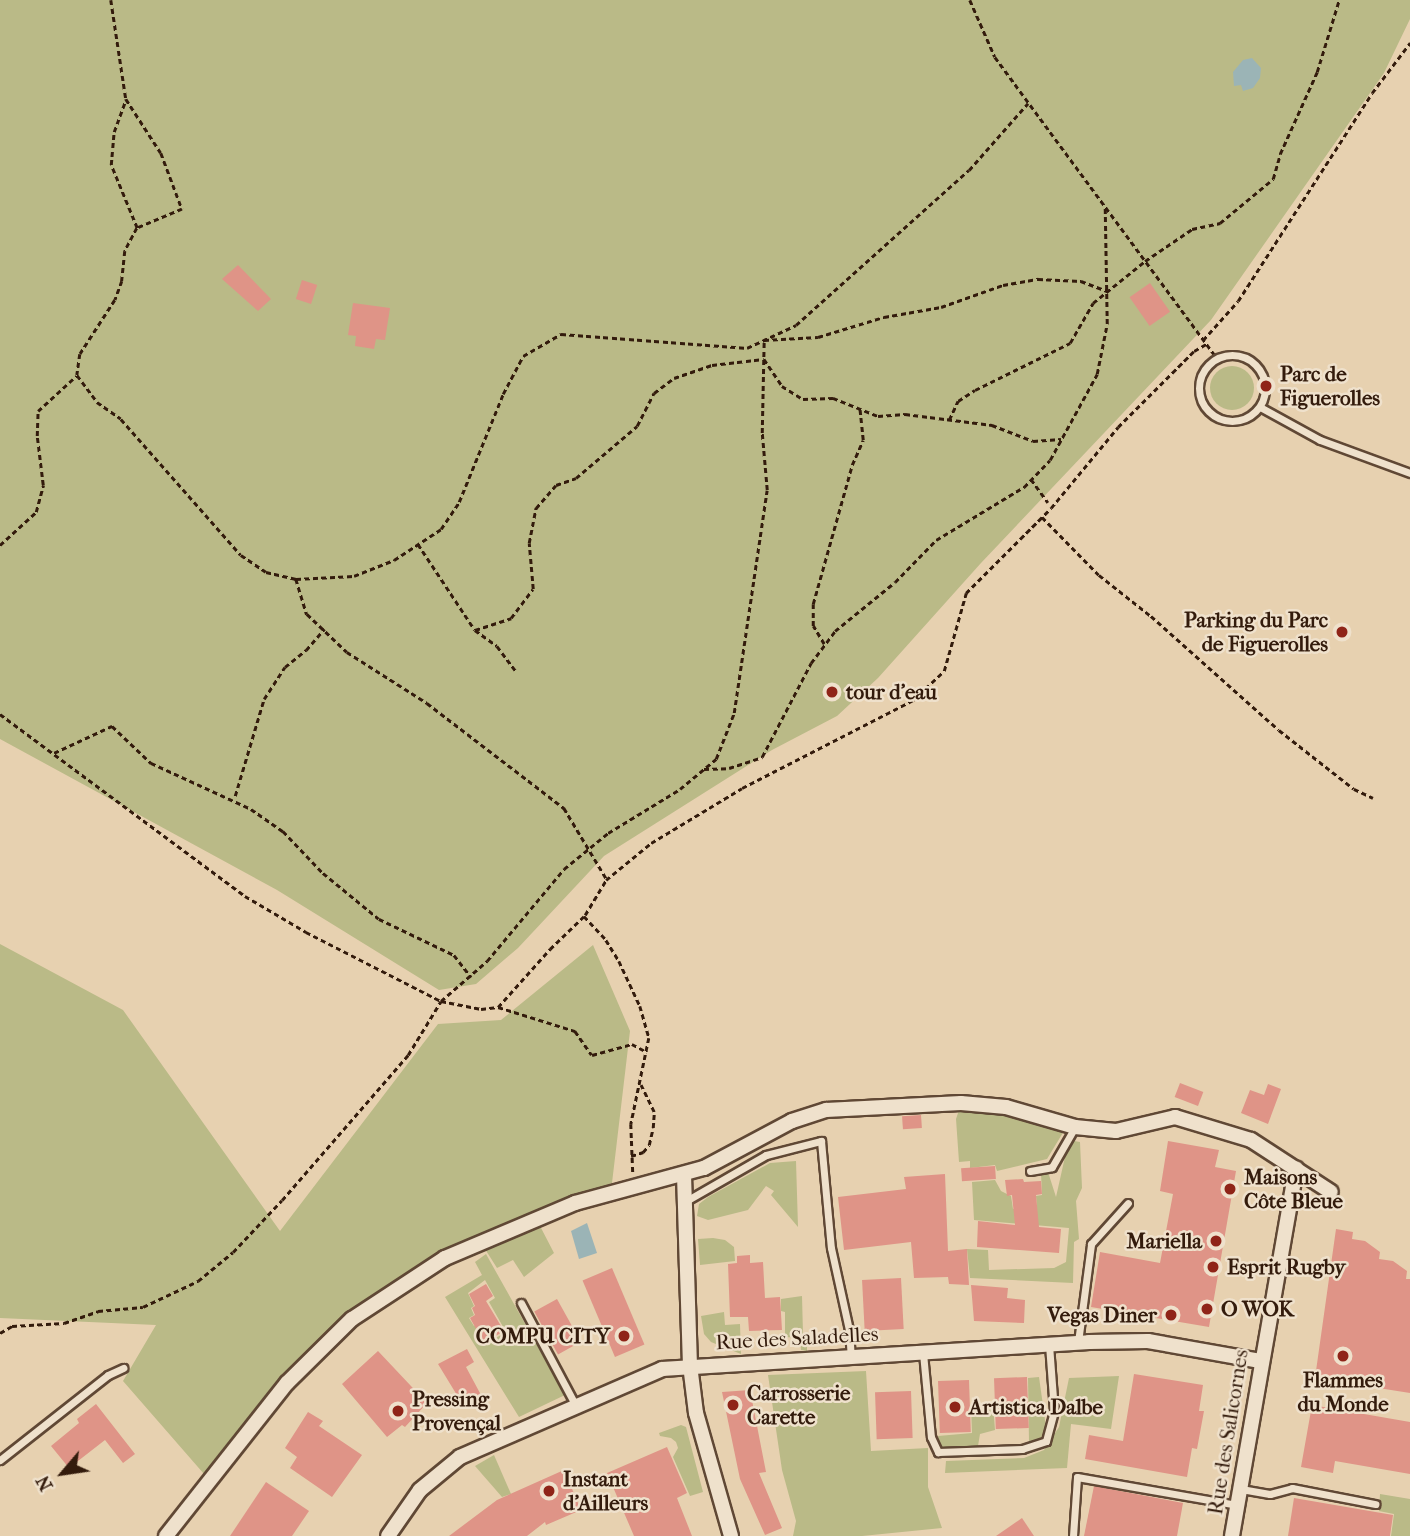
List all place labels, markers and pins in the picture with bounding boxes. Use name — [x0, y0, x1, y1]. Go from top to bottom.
place label: Parc de Figuerolles — [1280, 361, 1380, 411]
marker: Parc de Figuerolles — [1258, 378, 1274, 394]
place label: Parking du Parc de Figuerolles — [1184, 607, 1328, 657]
marker: Parking du Parc de Figuerolles — [1334, 624, 1350, 640]
place label: tour d'eau — [846, 679, 937, 705]
marker: tour d'eau — [824, 684, 840, 700]
place label: Maisons Côte Bleue — [1244, 1164, 1343, 1214]
marker: Maisons Côte Bleue — [1222, 1181, 1238, 1197]
place label: Mariella — [1126, 1228, 1202, 1254]
marker: Mariella — [1208, 1233, 1224, 1249]
place label: Esprit Rugby — [1227, 1254, 1345, 1280]
marker: Esprit Rugby — [1205, 1259, 1221, 1275]
place label: O WOK — [1221, 1296, 1294, 1322]
marker: O WOK — [1199, 1301, 1215, 1317]
place label: Vegas Diner — [1047, 1302, 1157, 1328]
marker: Vegas Diner — [1163, 1307, 1179, 1323]
place label: COMPU CITY — [476, 1323, 610, 1349]
marker: COMPU CITY — [616, 1328, 632, 1344]
marker: Flammes du Monde — [1335, 1348, 1351, 1364]
place label: Flammes du Monde — [1297, 1367, 1389, 1417]
place label: Carrosserie Carette — [747, 1380, 850, 1430]
place label: Pressing Provençal — [412, 1386, 501, 1436]
place label: Artistica Dalbe — [969, 1394, 1103, 1420]
marker: Carrosserie Carette — [725, 1397, 741, 1413]
marker: Artistica Dalbe — [947, 1399, 963, 1415]
marker: Pressing Provençal — [390, 1403, 406, 1419]
place label: Instant d'Ailleurs — [563, 1466, 648, 1516]
marker: Instant d'Ailleurs — [541, 1483, 557, 1499]

